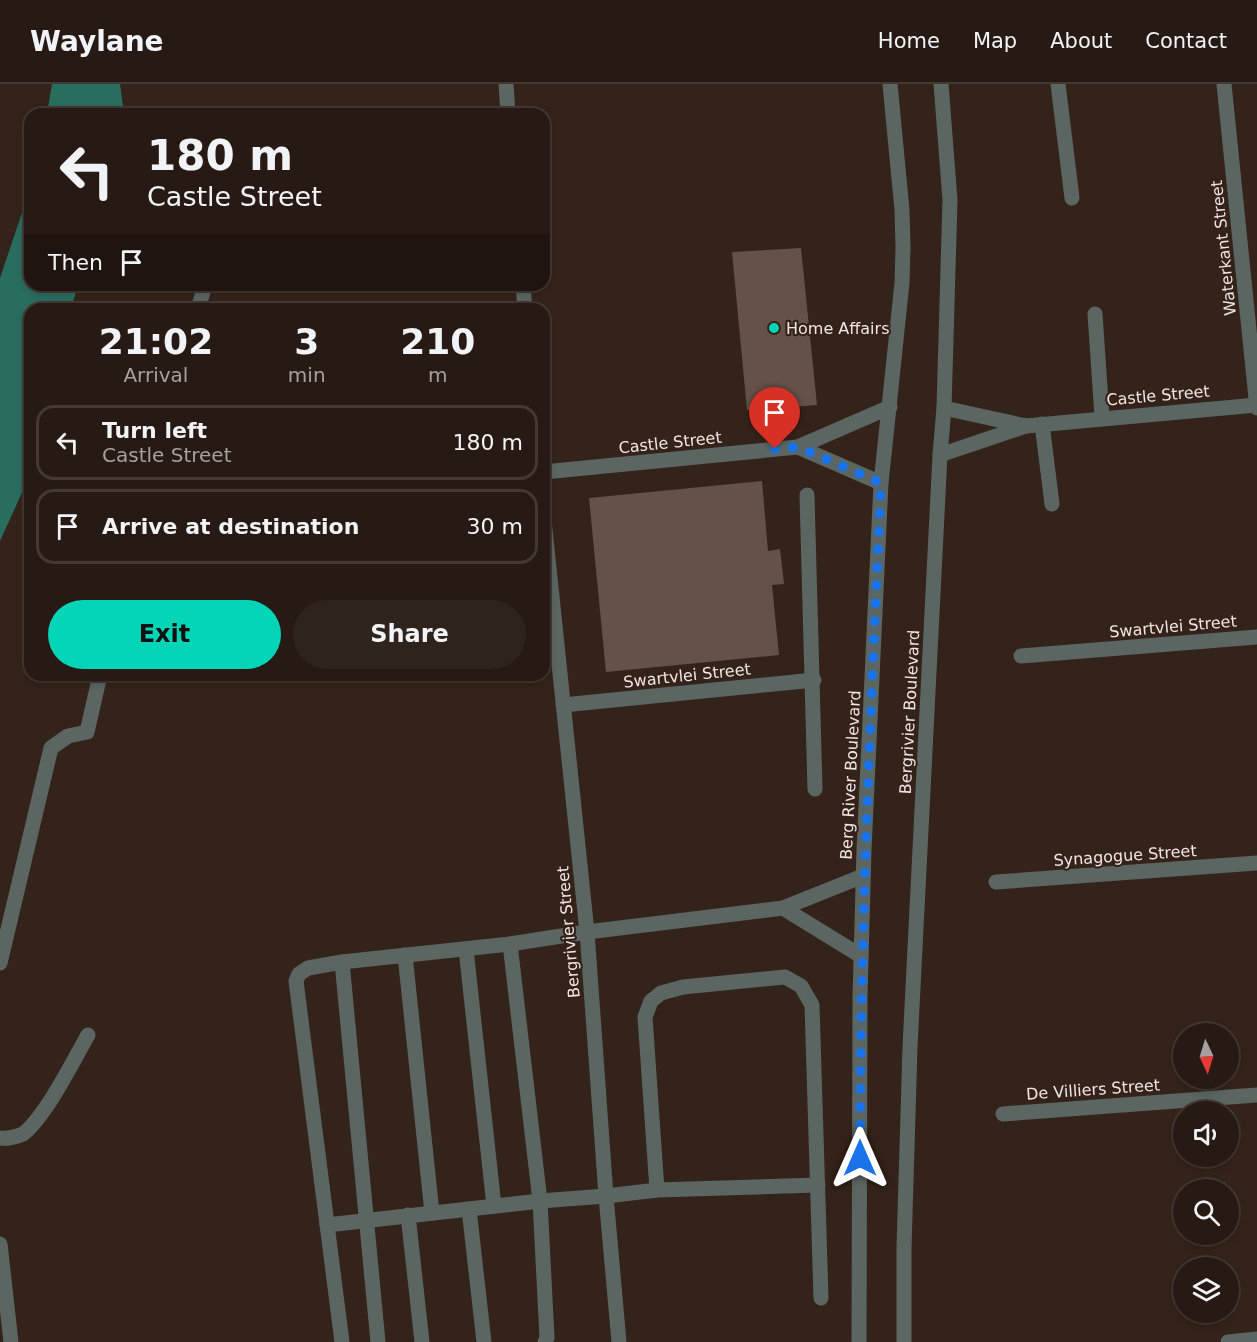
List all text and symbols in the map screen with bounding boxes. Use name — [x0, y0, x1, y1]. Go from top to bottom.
text: Waylane — [30, 25, 164, 58]
text: Home — [878, 29, 940, 53]
text: Map — [973, 29, 1017, 53]
text: About — [1050, 29, 1112, 53]
text: Contact — [1145, 29, 1227, 53]
text: 180 m — [147, 131, 293, 180]
icon: left — [48, 132, 126, 210]
street label: Waterkant Street — [1207, 179, 1240, 317]
text: Castle Street — [147, 181, 322, 212]
icon: arrive — [115, 246, 148, 279]
text: Then — [48, 250, 103, 275]
place label: Home Affairs — [786, 319, 889, 338]
text: 21:02 — [99, 321, 213, 362]
text: 3 — [294, 321, 319, 362]
text: 210 — [400, 321, 475, 362]
marker: Home Affairs — [767, 321, 781, 335]
text: Arrival — [123, 363, 188, 387]
text: min — [288, 363, 326, 387]
text: m — [428, 363, 448, 387]
street label: Castle Street — [1106, 382, 1210, 409]
pin — [749, 387, 800, 449]
icon: arrive — [758, 396, 791, 429]
text: Turn left — [102, 418, 207, 443]
icon: left — [51, 426, 84, 459]
street label: Castle Street — [618, 428, 723, 457]
text: 180 m — [453, 430, 523, 455]
text: Castle Street — [102, 443, 231, 467]
icon: arrive — [51, 510, 84, 543]
text: Arrive at destination — [102, 514, 359, 539]
text: 30 m — [467, 514, 523, 539]
button: Exit — [48, 600, 281, 669]
button: Share — [293, 600, 526, 669]
street label: Swartvlei Street — [1109, 611, 1238, 642]
street label: Bergrivier Boulevard — [896, 629, 923, 795]
street label: Swartvlei Street — [623, 659, 752, 692]
street label: Berg River Boulevard — [837, 690, 864, 860]
street label: Synagogue Street — [1053, 841, 1197, 870]
street label: Bergrivier Street — [553, 865, 584, 999]
north arrow — [1173, 1023, 1239, 1089]
map controls — [1173, 1023, 1239, 1323]
street label: De Villiers Street — [1025, 1075, 1161, 1104]
button: sound — [1173, 1101, 1239, 1167]
position arrow — [828, 1126, 892, 1190]
button: search — [1173, 1179, 1239, 1245]
button: layers — [1173, 1257, 1239, 1323]

